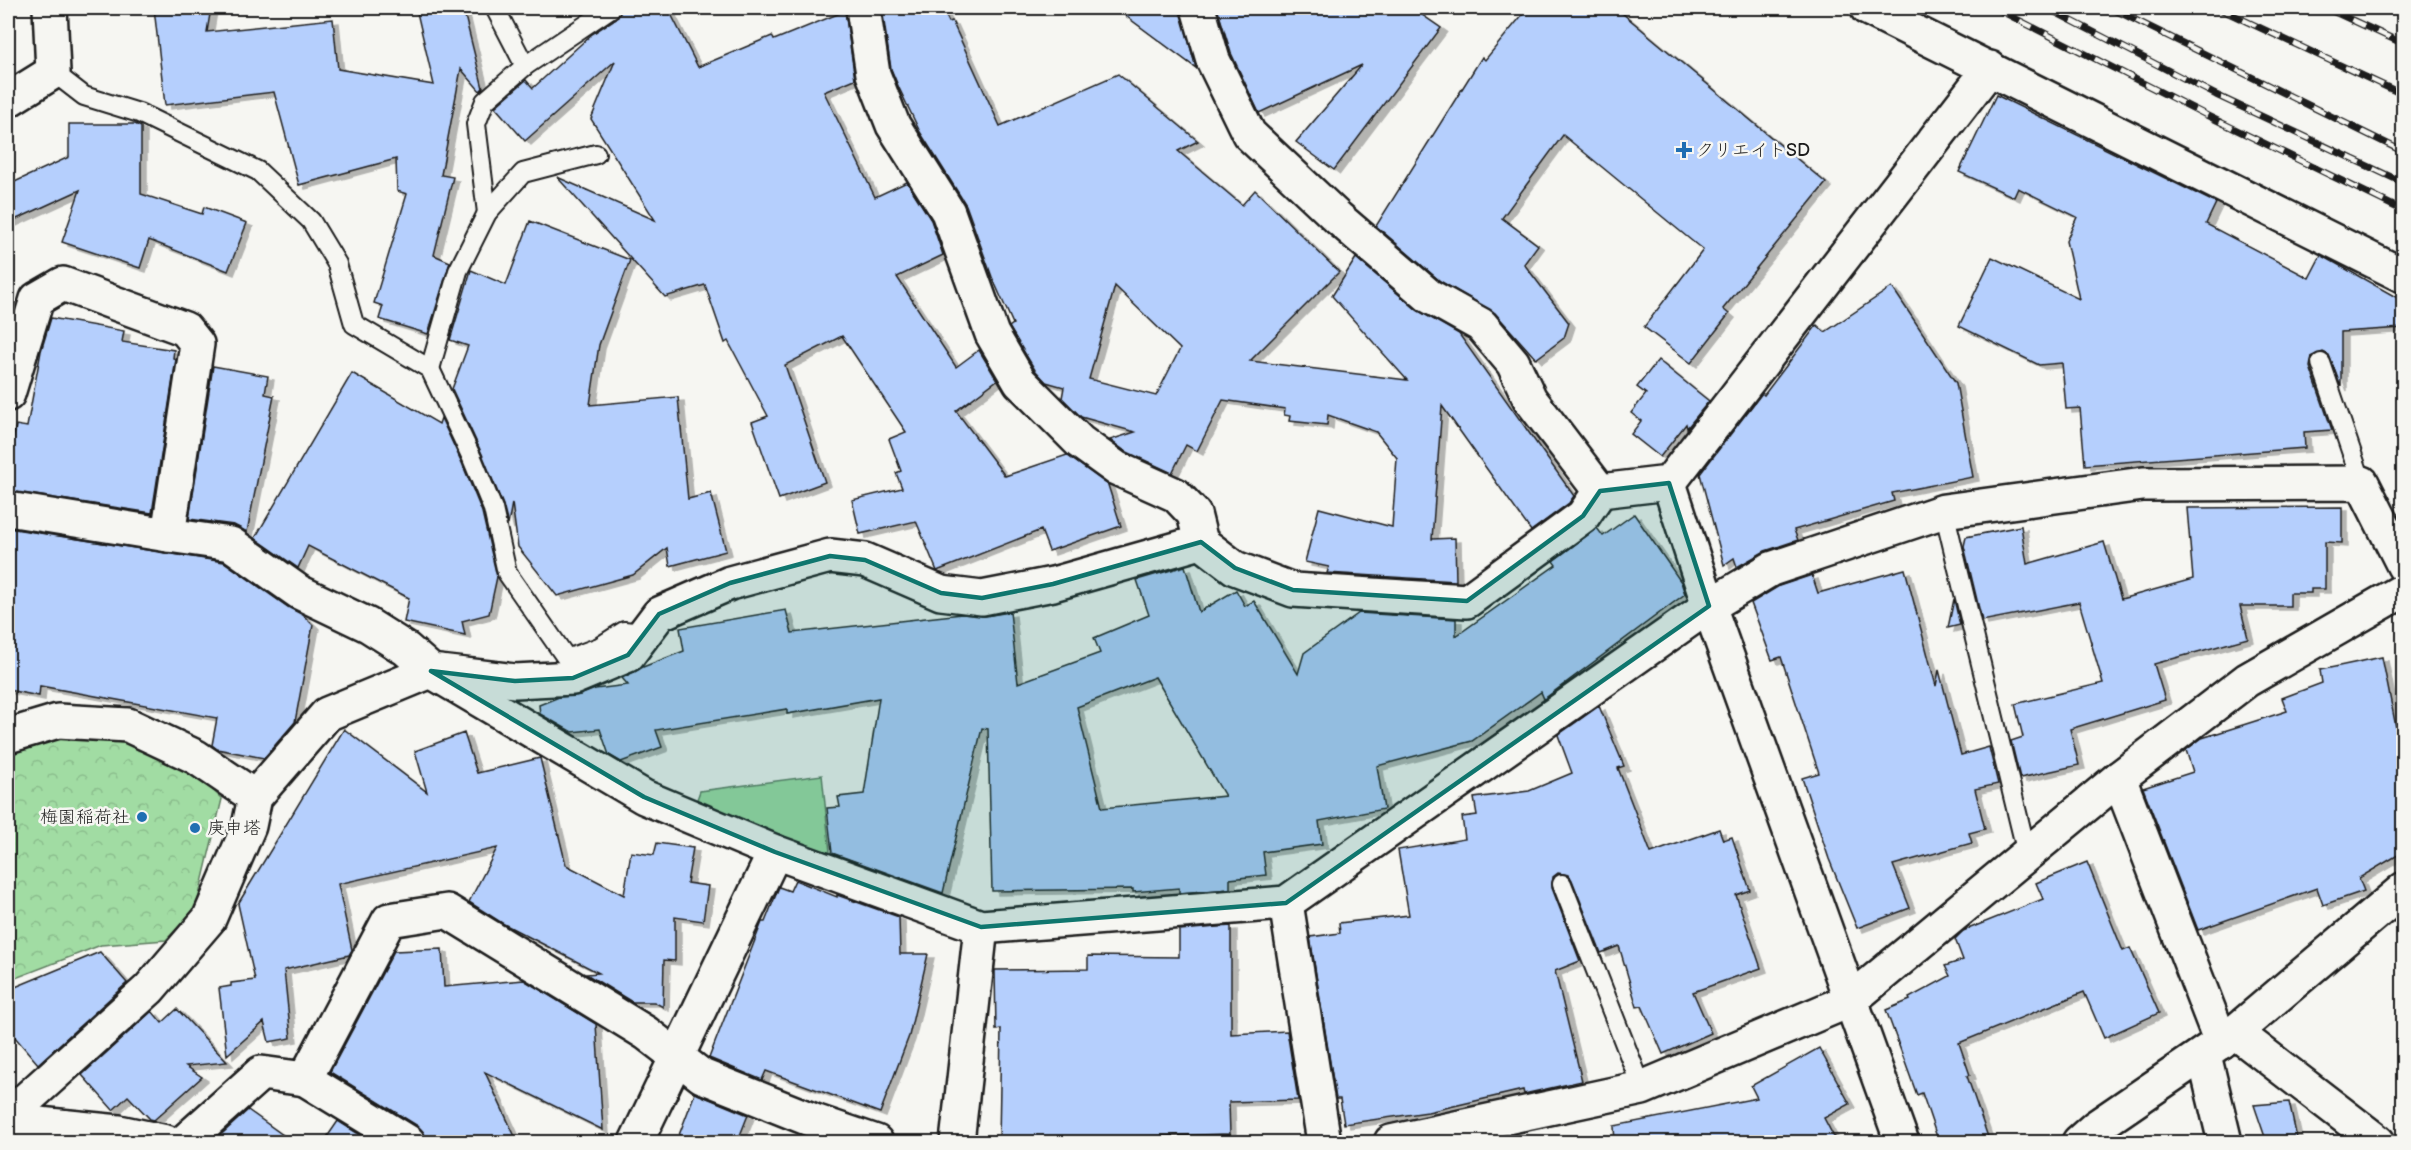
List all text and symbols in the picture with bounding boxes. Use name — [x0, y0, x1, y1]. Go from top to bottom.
place label: クリエイトSD — [1696, 140, 1810, 161]
marker: クリエイトSD — [1677, 143, 1691, 157]
place label: 梅園稲荷社 — [40, 807, 130, 828]
marker: 梅園稲荷社 — [135, 810, 149, 824]
place label: 庚申塔 — [207, 818, 261, 839]
marker: 庚申塔 — [188, 821, 202, 835]

